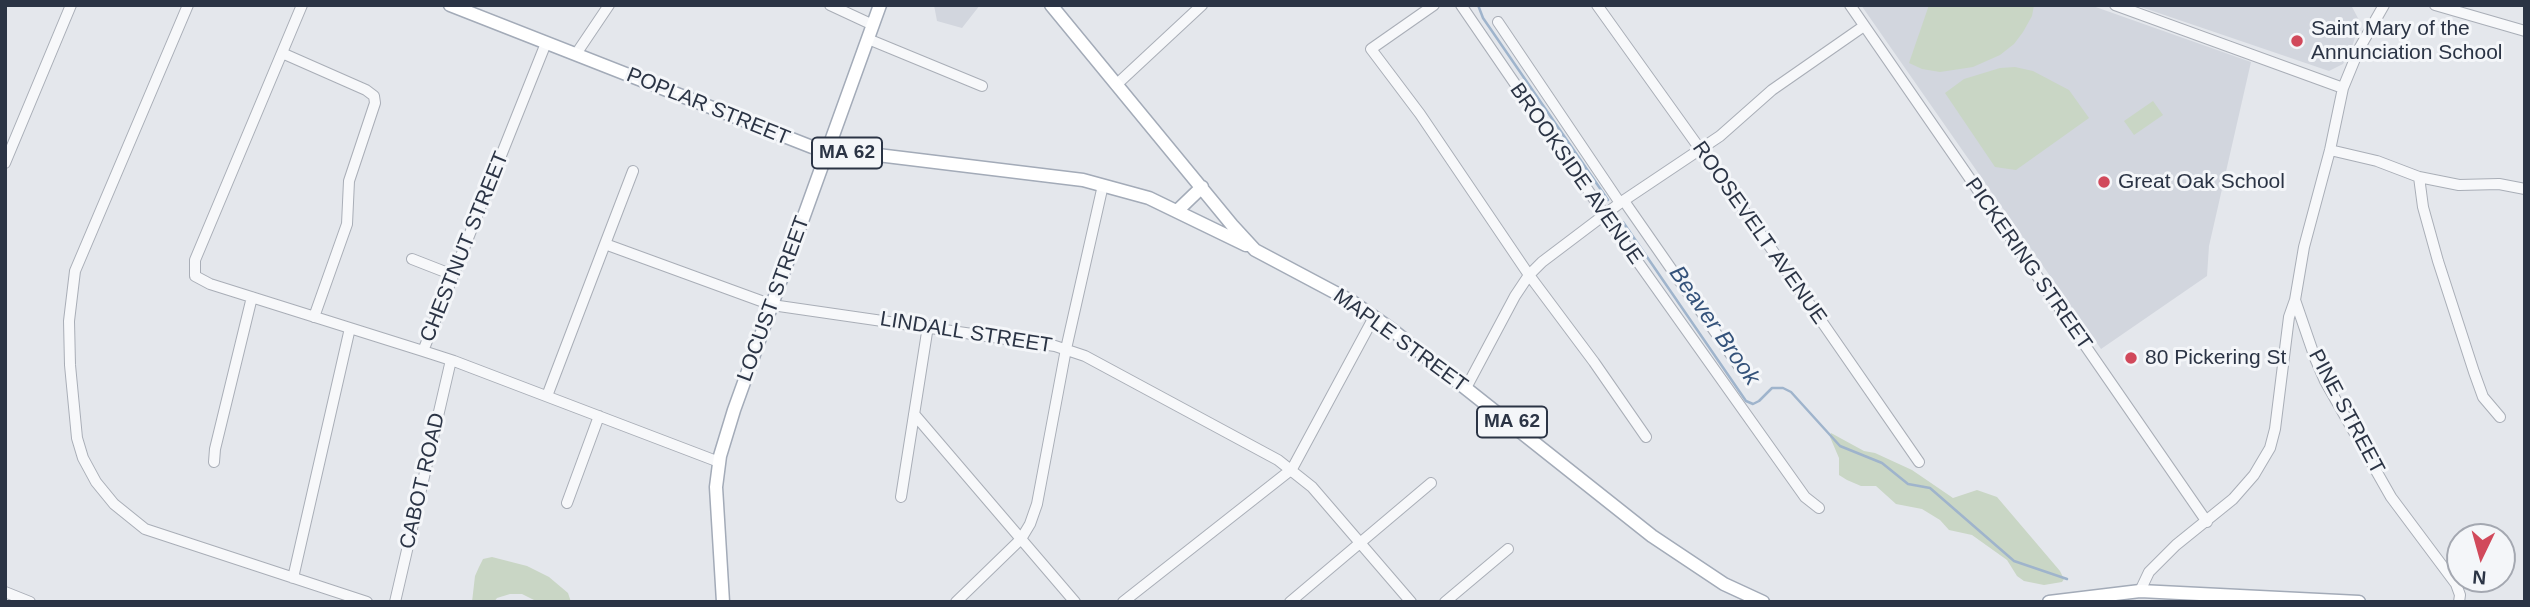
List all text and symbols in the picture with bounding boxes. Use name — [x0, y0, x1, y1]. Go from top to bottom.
place label: Saint Mary of the Annunciation School — [2311, 16, 2502, 66]
marker: Saint Mary of the Annunciation School — [2289, 33, 2305, 49]
street label: POPLAR STREET — [623, 63, 793, 151]
street label: BROOKSIDE AVENUE — [1504, 79, 1648, 269]
street label: ROOSEVELT AVENUE — [1686, 137, 1832, 329]
road number: MA 62 — [812, 138, 882, 168]
street label: CHESTNUT STREET — [415, 148, 515, 346]
place label: Great Oak School — [2118, 169, 2285, 195]
street label: PICKERING STREET — [1959, 173, 2097, 355]
marker: Great Oak School — [2096, 174, 2112, 190]
street label: LOCUST STREET — [732, 213, 816, 385]
water label: Beaver Brook — [1663, 261, 1765, 391]
street label: MAPLE STREET — [1328, 284, 1472, 398]
street label: LINDALL STREET — [878, 307, 1054, 359]
place label: 80 Pickering St — [2145, 345, 2286, 371]
street label: PINE STREET — [2303, 345, 2389, 479]
marker: 80 Pickering St — [2123, 350, 2139, 366]
road number: MA 62 — [1477, 406, 1547, 438]
street label: CABOT ROAD — [395, 411, 451, 551]
north arrow — [2446, 523, 2516, 593]
text: N — [2472, 566, 2487, 588]

